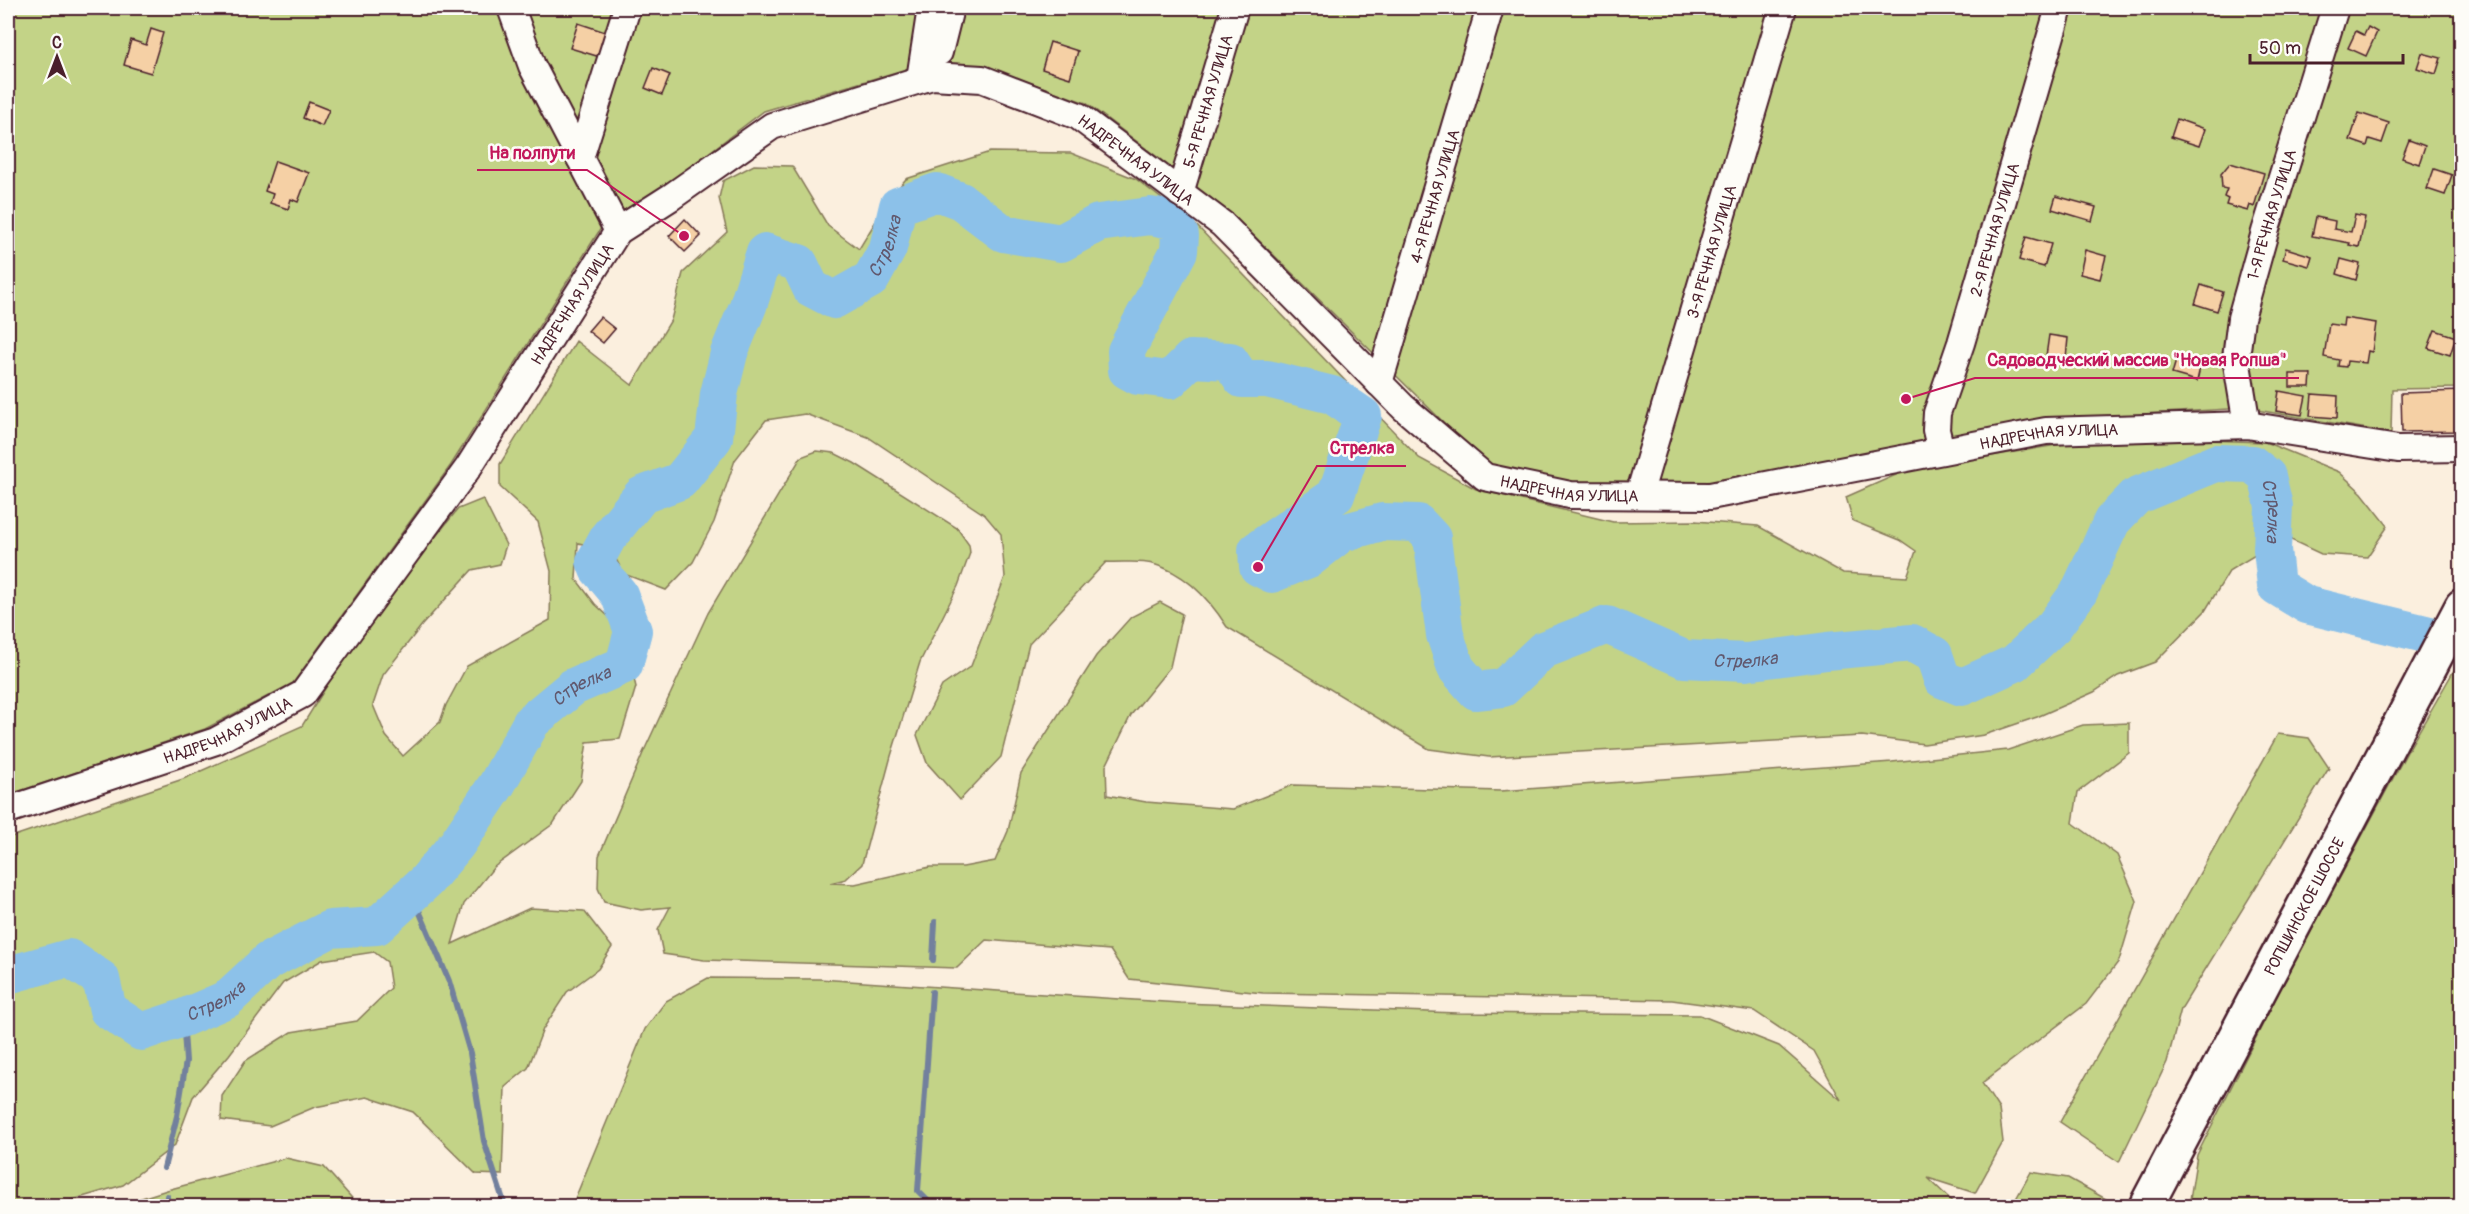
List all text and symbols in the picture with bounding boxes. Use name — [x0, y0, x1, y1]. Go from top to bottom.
north arrow — [27, 27, 87, 87]
scale bar — [2250, 27, 2403, 65]
street label: 5-Я РЕЧНАЯ УЛИЦА — [1179, 32, 1238, 170]
text: С — [52, 33, 62, 53]
text: 50 m — [2259, 37, 2301, 60]
street label: НАДРЕЧНАЯ УЛИЦА — [1074, 110, 1197, 210]
street label: 4-Я РЕЧНАЯ УЛИЦА — [1406, 127, 1465, 266]
callout: На полпути — [477, 134, 587, 170]
text: На полпути — [489, 142, 575, 165]
street label: 1-Я РЕЧНАЯ УЛИЦА — [2243, 147, 2301, 282]
street label: 2-Я РЕЧНАЯ УЛИЦА — [1966, 160, 2024, 299]
street label: 3-Я РЕЧНАЯ УЛИЦА — [1683, 183, 1741, 321]
water label: Стрелка — [863, 212, 908, 282]
street label: НАДРЕЧНАЯ УЛИЦА — [527, 240, 619, 369]
callout: Садоводческий массив "Новая Ропша" — [1975, 342, 2299, 378]
text: Садоводческий массив "Новая Ропша" — [1987, 349, 2287, 372]
street label: НАДРЕЧНАЯ УЛИЦА — [1978, 420, 2119, 455]
callout: Стрелка — [1317, 430, 1406, 466]
text: Стрелка — [1330, 437, 1395, 460]
street label: НАДРЕЧНАЯ УЛИЦА — [1498, 471, 1639, 507]
water label: Стрелка — [2256, 476, 2285, 545]
water label: Стрелка — [1712, 647, 1780, 674]
water label: Стрелка — [547, 660, 616, 712]
street label: НАДРЕЧНАЯ УЛИЦА — [161, 693, 296, 769]
street label: РОПШИНСКОЕ ШОССЕ — [2260, 834, 2349, 979]
water label: Стрелка — [183, 975, 252, 1027]

